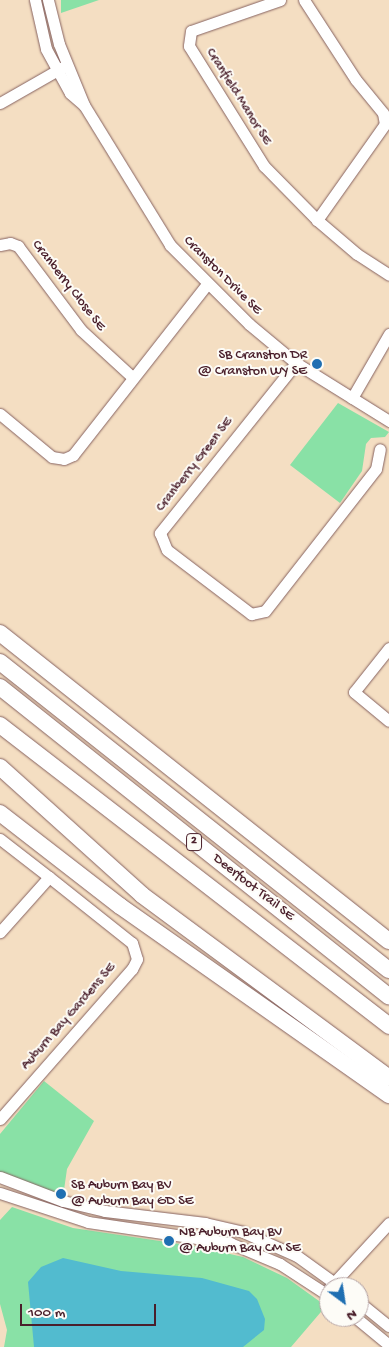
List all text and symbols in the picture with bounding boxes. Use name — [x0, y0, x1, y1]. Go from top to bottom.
street label: Cranfield Manor SE — [201, 45, 275, 149]
street label: Cranston Drive SE — [179, 233, 265, 319]
street label: Cranberry Close SE — [27, 237, 109, 335]
place label: SB Cranston DR @ Cranston WY SE — [198, 348, 307, 381]
marker: SB Cranston DR @ Cranston WY SE — [311, 358, 323, 370]
street label: Cranberry Green SE — [153, 414, 237, 516]
road number: 2 — [185, 832, 203, 852]
street label: Deerfoot Trail SE — [209, 851, 297, 925]
street label: Auburn Bay Gardens SE — [18, 960, 120, 1074]
place label: SB Auburn Bay BV @ Auburn Bay GD SE — [71, 1178, 193, 1210]
marker: SB Auburn Bay BV @ Auburn Bay GD SE — [55, 1188, 67, 1200]
place label: NB Auburn Bay BV @ Auburn Bay CM SE — [179, 1225, 301, 1258]
marker: NB Auburn Bay BV @ Auburn Bay CM SE — [163, 1235, 175, 1247]
north arrow — [319, 1277, 369, 1327]
scale bar — [22, 1294, 159, 1326]
text: 100 m — [28, 1304, 65, 1322]
text: N — [343, 1305, 360, 1324]

